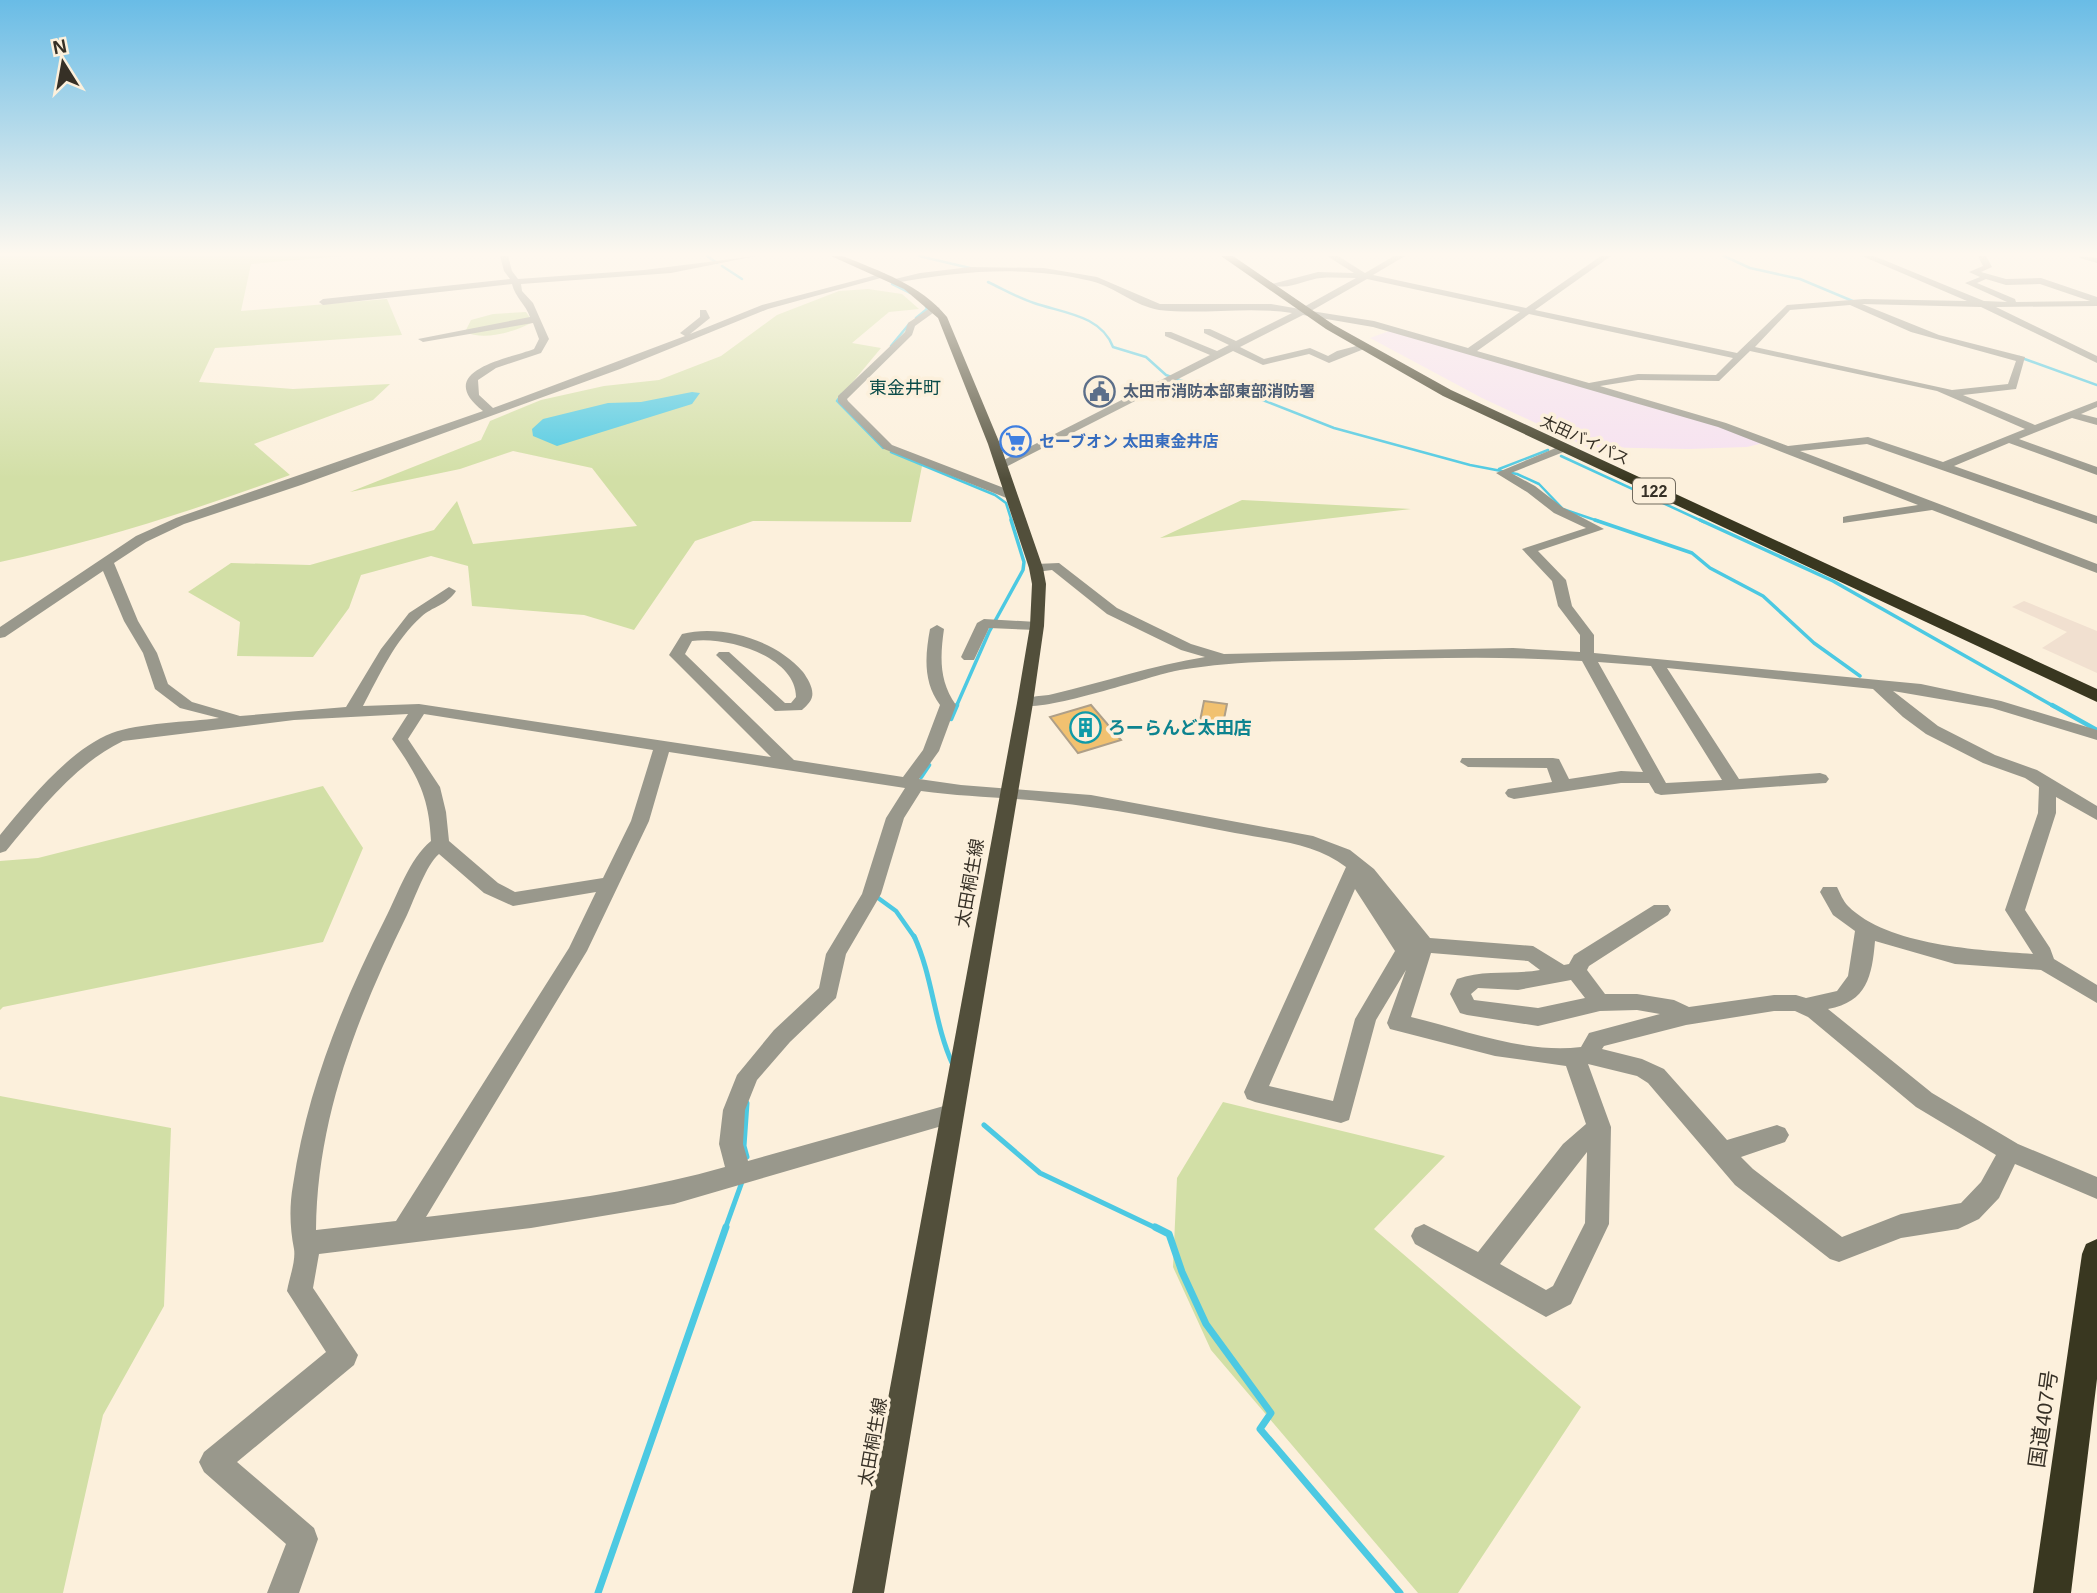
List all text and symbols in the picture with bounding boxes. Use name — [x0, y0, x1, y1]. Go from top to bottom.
north arrow — [28, 28, 98, 98]
text: N — [51, 35, 69, 58]
public building icon: 太田市消防本部東部消防署 — [1083, 374, 1117, 408]
district label: 東金井町 — [869, 378, 941, 398]
place label: 太田市消防本部東部消防署 — [1123, 383, 1315, 400]
street label: 太田バイパス — [1538, 412, 1632, 468]
supermarket icon: セーブオン 太田東金井店 — [999, 424, 1033, 458]
place label: セーブオン 太田東金井店 — [1039, 432, 1219, 450]
road number: 122 — [1633, 478, 1675, 504]
building icon: ろーらんど太田店 — [1068, 711, 1102, 745]
place label: ろーらんど太田店 — [1108, 718, 1251, 738]
street label: 太田桐生線 — [952, 837, 988, 929]
street label: 国道407号 — [2025, 1369, 2061, 1469]
street label: 太田桐生線 — [855, 1396, 891, 1488]

